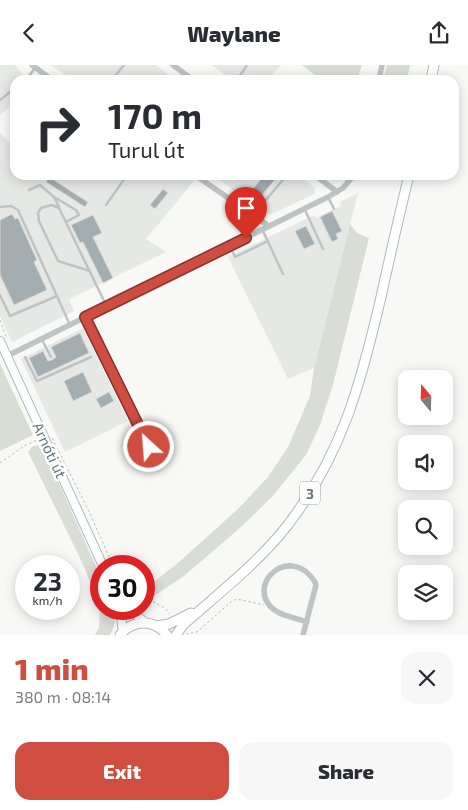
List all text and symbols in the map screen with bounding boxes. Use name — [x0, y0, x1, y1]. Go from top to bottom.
icon: back — [15, 19, 43, 47]
icon: share — [425, 19, 453, 47]
text: Waylane — [187, 20, 281, 46]
text: 170 m — [108, 94, 202, 136]
icon: right — [25, 95, 90, 160]
text: Turul út — [108, 136, 185, 162]
pin — [225, 187, 267, 238]
icon: arrive — [232, 194, 260, 222]
north arrow — [398, 370, 452, 425]
map controls — [398, 370, 453, 620]
street label: Arnóti út — [29, 419, 71, 481]
position arrow — [122, 420, 174, 472]
button: sound — [398, 435, 453, 490]
road number: 3 — [300, 481, 320, 504]
button: search — [398, 500, 453, 555]
speed limit sign: 30 — [90, 555, 155, 620]
button: layers — [398, 565, 453, 620]
text: 23 — [33, 566, 62, 596]
text: km/h — [33, 593, 62, 607]
text: 1 min — [15, 650, 89, 686]
button: close — [401, 652, 453, 704]
text: 380 m · 08:14 — [15, 687, 111, 706]
button: Exit — [15, 742, 229, 800]
button: Share — [239, 742, 453, 800]

